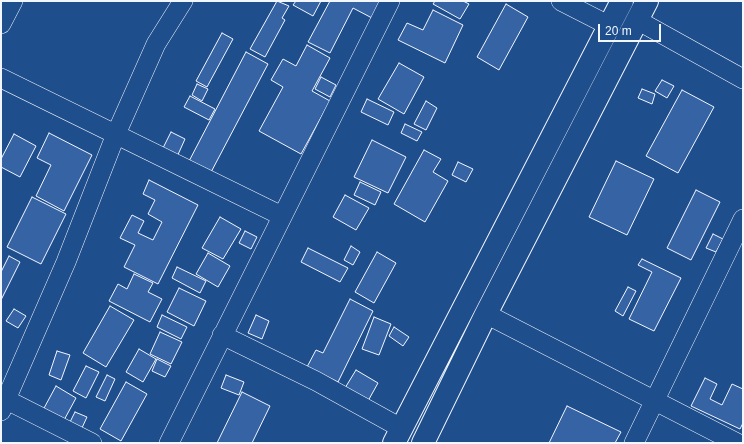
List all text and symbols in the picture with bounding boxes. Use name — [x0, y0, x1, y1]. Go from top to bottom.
scale bar — [600, 16, 663, 42]
text: 20 m — [605, 24, 632, 38]

